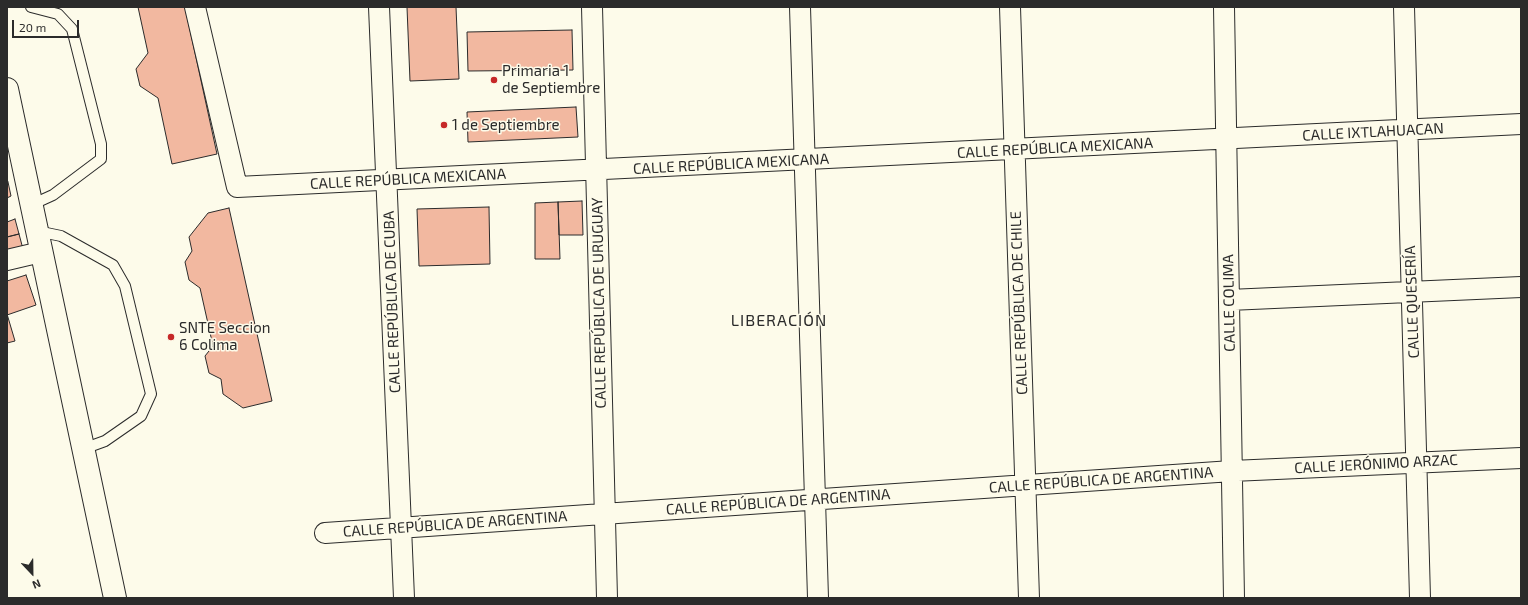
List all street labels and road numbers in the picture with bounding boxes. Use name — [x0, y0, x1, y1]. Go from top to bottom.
street label: CALLE IXTLAHUACAN — [1302, 119, 1444, 145]
street label: CALLE REPÚBLICA MEXICANA — [957, 134, 1153, 162]
street label: CALLE REPÚBLICA MEXICANA — [633, 150, 829, 178]
street label: CALLE REPÚBLICA MEXICANA — [310, 165, 506, 193]
street label: CALLE REPÚBLICA DE URUGUAY — [588, 197, 610, 409]
street label: CALLE REPÚBLICA DE CUBA — [380, 210, 404, 394]
street label: CALLE REPÚBLICA DE CHILE — [1007, 211, 1031, 395]
street label: CALLE QUESERÍA — [1401, 245, 1423, 359]
street label: CALLE COLIMA — [1219, 254, 1239, 352]
street label: CALLE JERÓNIMO ARZAC — [1294, 451, 1458, 477]
street label: CALLE REPÚBLICA DE ARGENTINA — [988, 463, 1214, 497]
street label: CALLE REPÚBLICA DE ARGENTINA — [665, 485, 891, 519]
street label: CALLE REPÚBLICA DE ARGENTINA — [342, 507, 568, 541]

